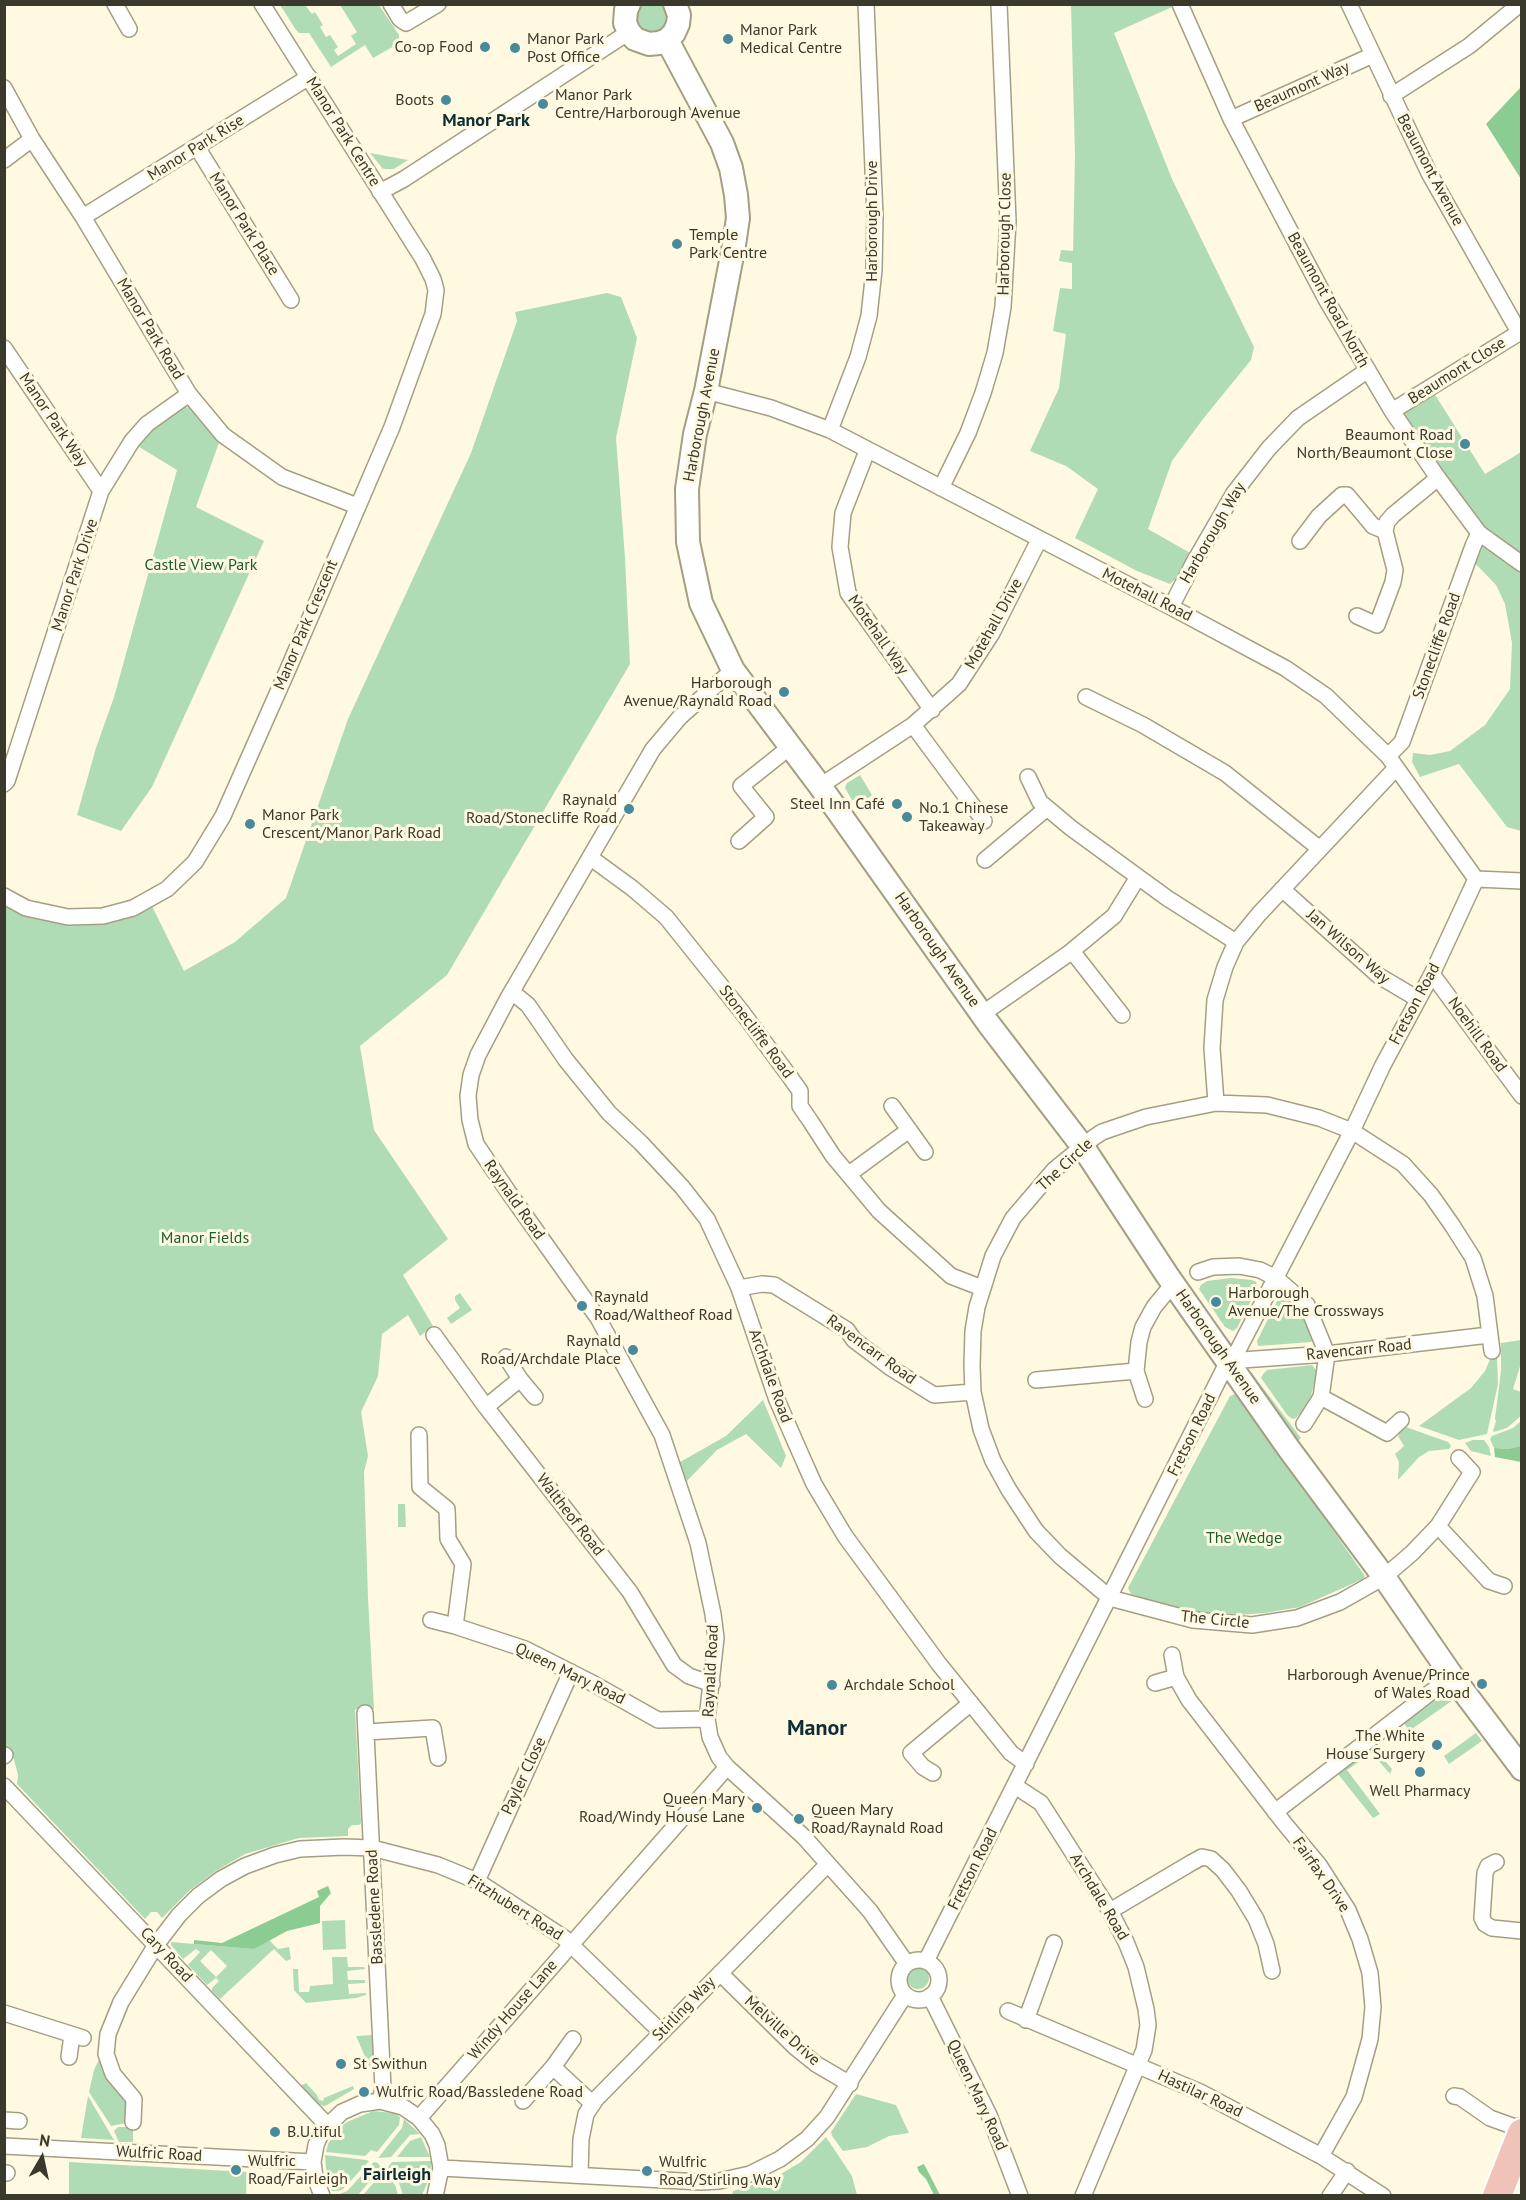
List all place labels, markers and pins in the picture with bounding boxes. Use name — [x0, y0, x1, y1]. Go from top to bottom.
place label: Manor Park Medical Centre — [740, 20, 842, 58]
place label: Manor Park Post Office — [527, 29, 604, 67]
marker: Manor Park Medical Centre — [721, 32, 735, 46]
place label: Co-op Food — [395, 37, 473, 57]
marker: Co-op Food — [478, 40, 492, 54]
marker: Manor Park Post Office — [508, 41, 522, 55]
place label: Manor Park Centre/Harborough Avenue — [555, 85, 741, 123]
place label: Boots — [395, 90, 434, 110]
marker: Boots — [439, 93, 453, 107]
marker: Manor Park Centre/Harborough Avenue — [536, 97, 550, 111]
place label: Temple Park Centre — [689, 225, 767, 263]
marker: Temple Park Centre — [670, 237, 684, 251]
place label: Beaumont Road North/Beaumont Close — [1297, 425, 1453, 463]
marker: Beaumont Road North/Beaumont Close — [1458, 437, 1472, 451]
place label: Harborough Avenue/Raynald Road — [624, 673, 772, 711]
marker: Harborough Avenue/Raynald Road — [777, 685, 791, 699]
place label: Raynald Road/Stonecliffe Road — [466, 790, 617, 828]
place label: Steel Inn Café — [790, 794, 885, 814]
marker: Steel Inn Café — [890, 797, 904, 811]
place label: No.1 Chinese Takeaway — [919, 798, 1008, 836]
marker: Raynald Road/Stonecliffe Road — [622, 802, 636, 816]
place label: Manor Park Crescent/Manor Park Road — [262, 805, 441, 843]
marker: No.1 Chinese Takeaway — [900, 810, 914, 824]
marker: Manor Park Crescent/Manor Park Road — [243, 817, 257, 831]
place label: Harborough Avenue/The Crossways — [1228, 1283, 1384, 1321]
place label: Raynald Road/Waltheof Road — [594, 1287, 732, 1325]
marker: Harborough Avenue/The Crossways — [1209, 1295, 1223, 1309]
marker: Raynald Road/Waltheof Road — [575, 1299, 589, 1313]
place label: Raynald Road/Archdale Place — [481, 1331, 621, 1369]
marker: Raynald Road/Archdale Place — [626, 1343, 640, 1357]
place label: Harborough Avenue/Prince of Wales Road — [1287, 1665, 1470, 1703]
place label: Archdale School — [844, 1675, 955, 1695]
marker: Harborough Avenue/Prince of Wales Road — [1475, 1677, 1489, 1691]
marker: Archdale School — [825, 1678, 839, 1692]
place label: The White House Surgery — [1326, 1726, 1425, 1764]
marker: The White House Surgery — [1430, 1738, 1444, 1752]
marker: Well Pharmacy — [1413, 1765, 1427, 1779]
place label: Well Pharmacy — [1370, 1781, 1470, 1801]
place label: Queen Mary Road/Windy House Lane — [579, 1789, 745, 1827]
place label: Queen Mary Road/Raynald Road — [811, 1800, 943, 1838]
marker: Queen Mary Road/Windy House Lane — [750, 1801, 764, 1815]
marker: Queen Mary Road/Raynald Road — [792, 1812, 806, 1826]
place label: St Swithun — [353, 2054, 427, 2074]
marker: St Swithun — [334, 2057, 348, 2071]
place label: Wulfric Road/Bassledene Road — [376, 2082, 583, 2102]
marker: Wulfric Road/Bassledene Road — [357, 2085, 371, 2099]
place label: B.U.tiful — [287, 2122, 342, 2142]
marker: B.U.tiful — [268, 2125, 282, 2139]
place label: Wulfric Road/Fairleigh — [248, 2151, 348, 2189]
place label: Wulfric Road/Stirling Way — [659, 2152, 781, 2190]
marker: Wulfric Road/Fairleigh — [229, 2163, 243, 2177]
marker: Wulfric Road/Stirling Way — [640, 2164, 654, 2178]

